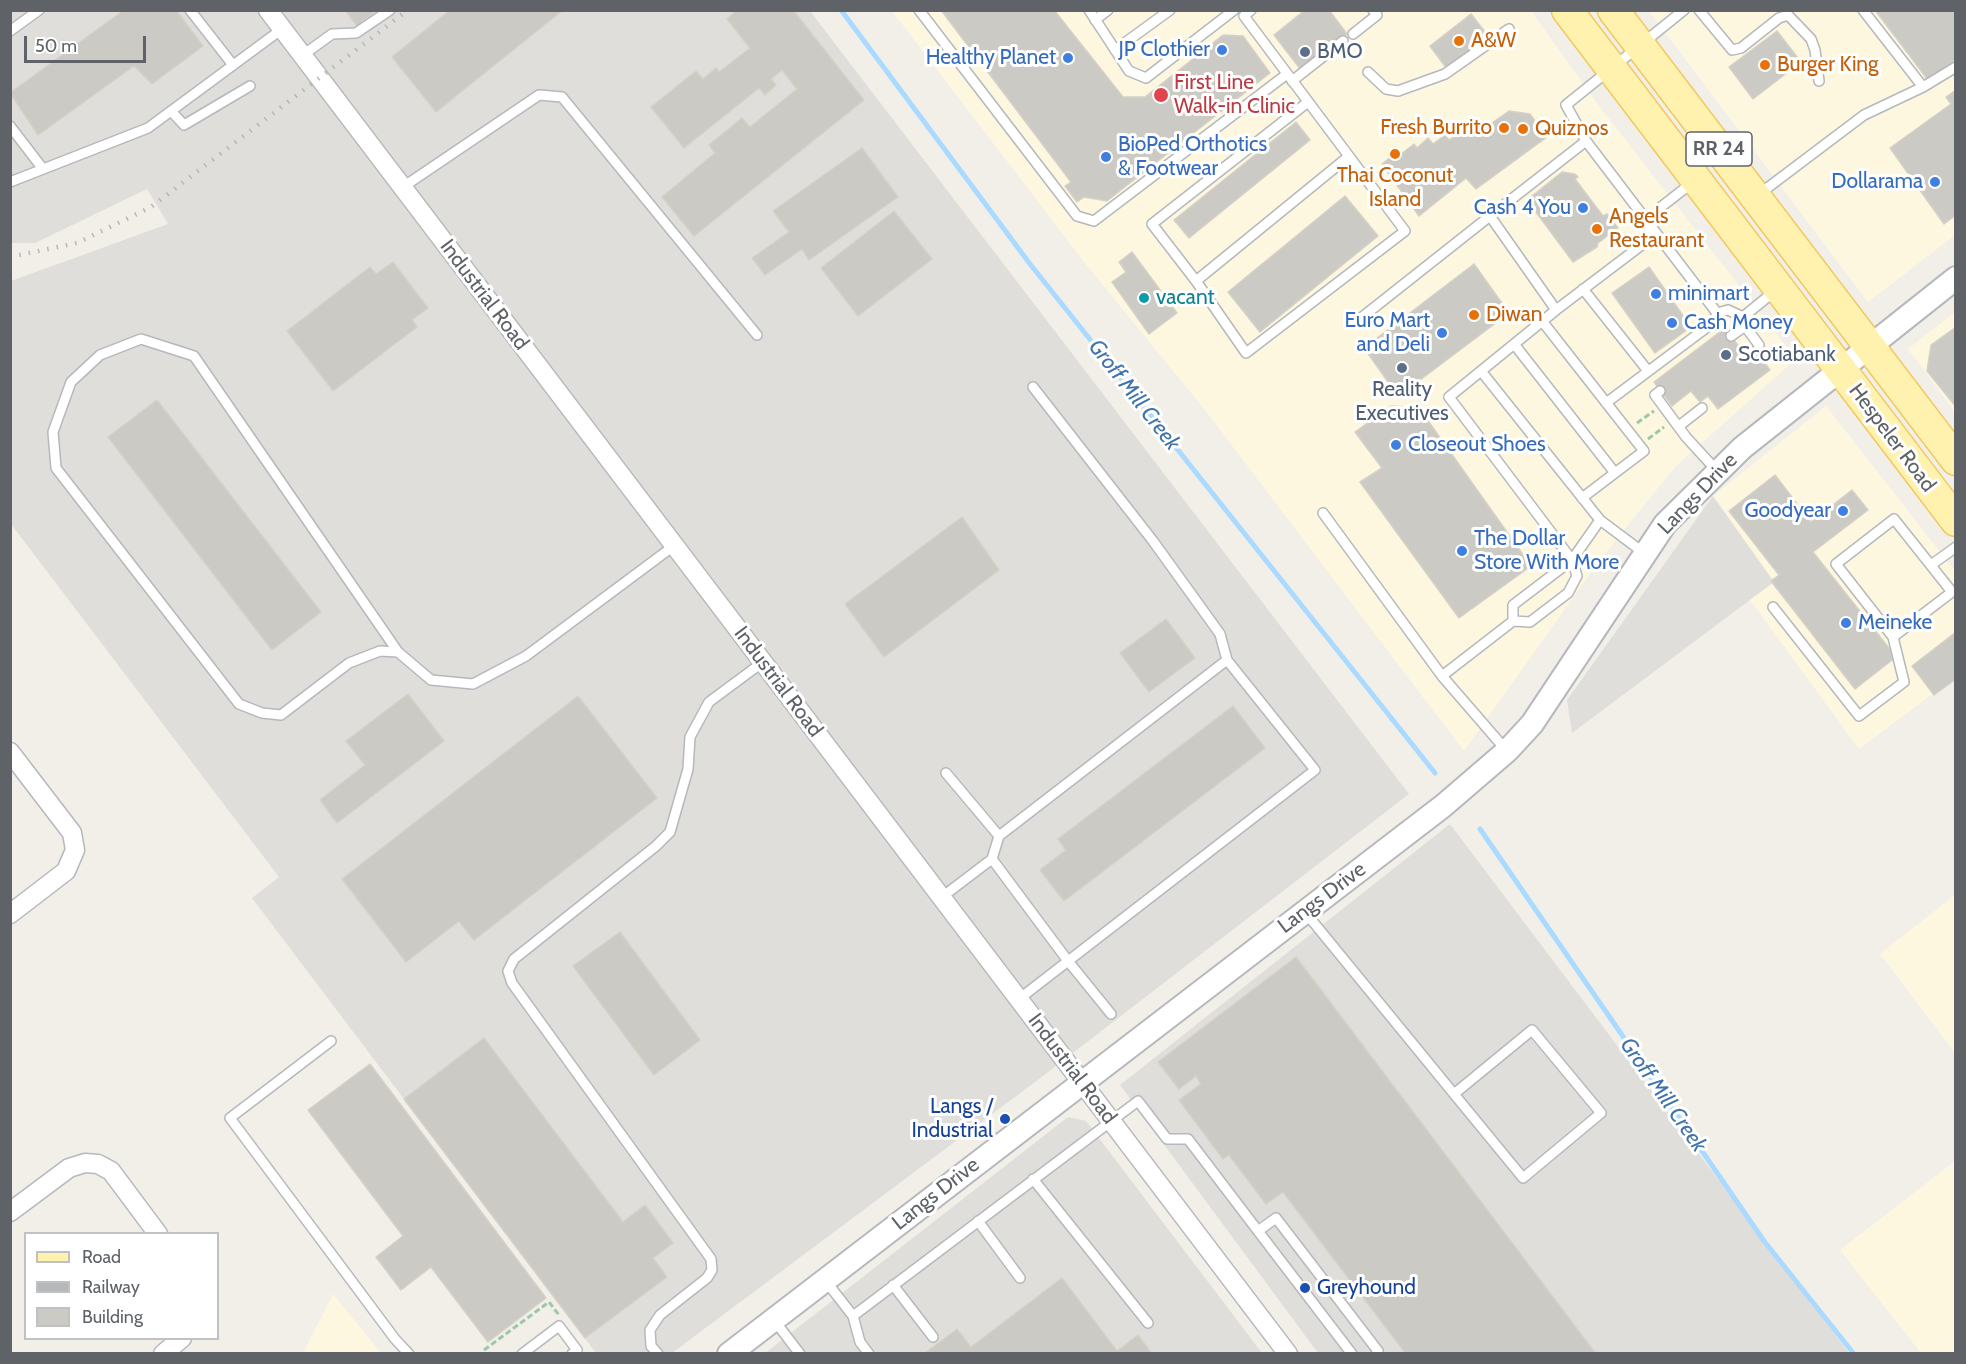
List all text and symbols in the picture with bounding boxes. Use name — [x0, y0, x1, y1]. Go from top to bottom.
scale bar — [27, 24, 148, 62]
place label: A&W — [1471, 28, 1516, 54]
marker: A&W — [1452, 34, 1466, 48]
text: 50 m — [35, 35, 77, 57]
place label: JP Clothier — [1118, 37, 1210, 63]
place label: BMO — [1317, 39, 1363, 65]
marker: JP Clothier — [1215, 43, 1229, 57]
place label: Healthy Planet — [926, 45, 1056, 71]
marker: BMO — [1298, 45, 1312, 59]
marker: Healthy Planet — [1061, 51, 1075, 65]
place label: Burger King — [1777, 52, 1879, 78]
marker: Burger King — [1758, 58, 1772, 72]
place label: First Line Walk-in Clinic — [1174, 70, 1295, 120]
marker: First Line Walk-in Clinic — [1152, 86, 1170, 104]
place label: Fresh Burrito — [1380, 115, 1492, 141]
place label: Quiznos — [1535, 116, 1608, 142]
marker: Fresh Burrito — [1497, 121, 1511, 135]
marker: Quiznos — [1516, 122, 1530, 136]
place label: BioPed Orthotics & Footwear — [1118, 132, 1267, 182]
road number: RR 24 — [1686, 132, 1752, 166]
marker: Thai Coconut Island — [1388, 147, 1402, 161]
marker: BioPed Orthotics & Footwear — [1099, 150, 1113, 164]
place label: Thai Coconut Island — [1337, 163, 1453, 213]
place label: Dollarama — [1831, 169, 1923, 195]
marker: Dollarama — [1928, 175, 1942, 189]
place label: Cash 4 You — [1474, 195, 1571, 221]
marker: Cash 4 You — [1576, 201, 1590, 215]
place label: Angels Restaurant — [1609, 204, 1704, 254]
marker: Angels Restaurant — [1590, 222, 1604, 236]
street label: Industrial Road — [434, 235, 534, 355]
place label: minimart — [1668, 281, 1749, 307]
place label: vacant — [1156, 285, 1215, 311]
marker: minimart — [1649, 287, 1663, 301]
marker: vacant — [1137, 291, 1151, 305]
place label: Diwan — [1486, 302, 1543, 328]
place label: Euro Mart and Deli — [1344, 308, 1430, 358]
marker: Diwan — [1467, 308, 1481, 322]
place label: Cash Money — [1684, 310, 1793, 336]
marker: Cash Money — [1665, 316, 1679, 330]
marker: Euro Mart and Deli — [1435, 326, 1449, 340]
water label: Groff Mill Creek — [1083, 334, 1185, 456]
place label: Scotiabank — [1738, 342, 1836, 368]
marker: Scotiabank — [1719, 348, 1733, 362]
marker: Reality Executives — [1395, 361, 1409, 375]
place label: Reality Executives — [1355, 377, 1449, 427]
street label: Hespeler Road — [1843, 379, 1941, 497]
place label: Closeout Shoes — [1408, 432, 1546, 458]
marker: Closeout Shoes — [1389, 438, 1403, 452]
street label: Langs Drive — [1653, 448, 1743, 540]
place label: Goodyear — [1744, 498, 1831, 524]
marker: Goodyear — [1836, 504, 1850, 518]
place label: The Dollar Store With More — [1474, 526, 1619, 576]
marker: The Dollar Store With More — [1455, 544, 1469, 558]
place label: Meineke — [1858, 610, 1932, 636]
marker: Meineke — [1839, 616, 1853, 630]
street label: Industrial Road — [728, 622, 828, 742]
street label: Langs Drive — [1273, 857, 1371, 939]
street label: Industrial Road — [1022, 1009, 1122, 1129]
water label: Groff Mill Creek — [1614, 1033, 1712, 1157]
place label: Langs / Industrial — [912, 1094, 993, 1144]
marker: Langs / Industrial — [998, 1112, 1012, 1126]
street label: Langs Drive — [888, 1152, 984, 1236]
legend — [24, 1232, 219, 1340]
text: Road — [82, 1246, 121, 1268]
place label: Greyhound — [1317, 1275, 1416, 1301]
text: Railway — [82, 1276, 140, 1298]
marker: Greyhound — [1298, 1281, 1312, 1295]
text: Building — [82, 1306, 143, 1328]

